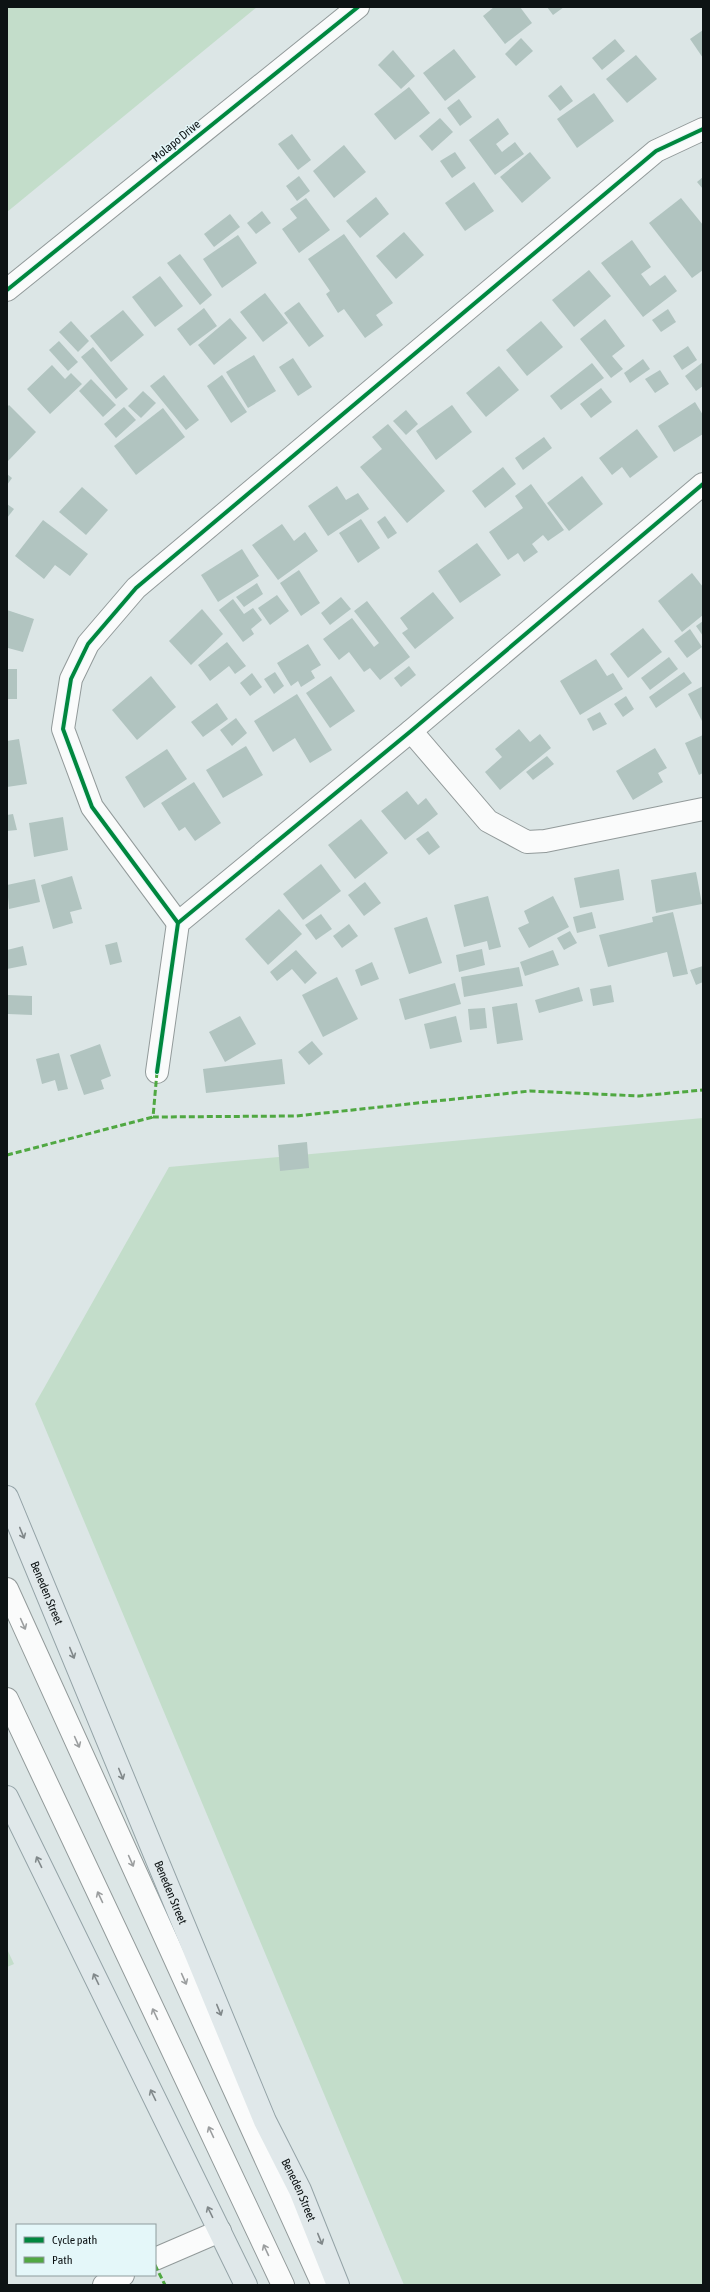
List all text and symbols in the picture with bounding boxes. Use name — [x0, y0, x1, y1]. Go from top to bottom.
street label: Molapo Drive — [149, 117, 203, 165]
one-way arrow — [19, 1527, 26, 1539]
street label: Beneden Street — [27, 1559, 66, 1627]
one-way arrow — [20, 1618, 27, 1630]
one-way arrow — [68, 1647, 76, 1659]
one-way arrow — [74, 1736, 81, 1748]
one-way arrow — [118, 1767, 126, 1779]
one-way arrow — [128, 1854, 135, 1866]
one-way arrow — [35, 1856, 42, 1868]
street label: Beneden Street — [151, 1859, 190, 1927]
one-way arrow — [96, 1891, 103, 1903]
one-way arrow — [92, 1973, 99, 1985]
one-way arrow — [181, 1973, 189, 1985]
one-way arrow — [216, 2004, 224, 2016]
one-way arrow — [151, 2009, 158, 2021]
one-way arrow — [149, 2089, 157, 2101]
one-way arrow — [207, 2126, 214, 2138]
street label: Beneden Street — [278, 2156, 319, 2224]
one-way arrow — [206, 2206, 213, 2218]
legend — [16, 2224, 156, 2276]
text: Cycle path — [52, 2233, 97, 2247]
one-way arrow — [316, 2233, 324, 2245]
one-way arrow — [262, 2244, 269, 2256]
text: Path — [52, 2253, 73, 2267]

